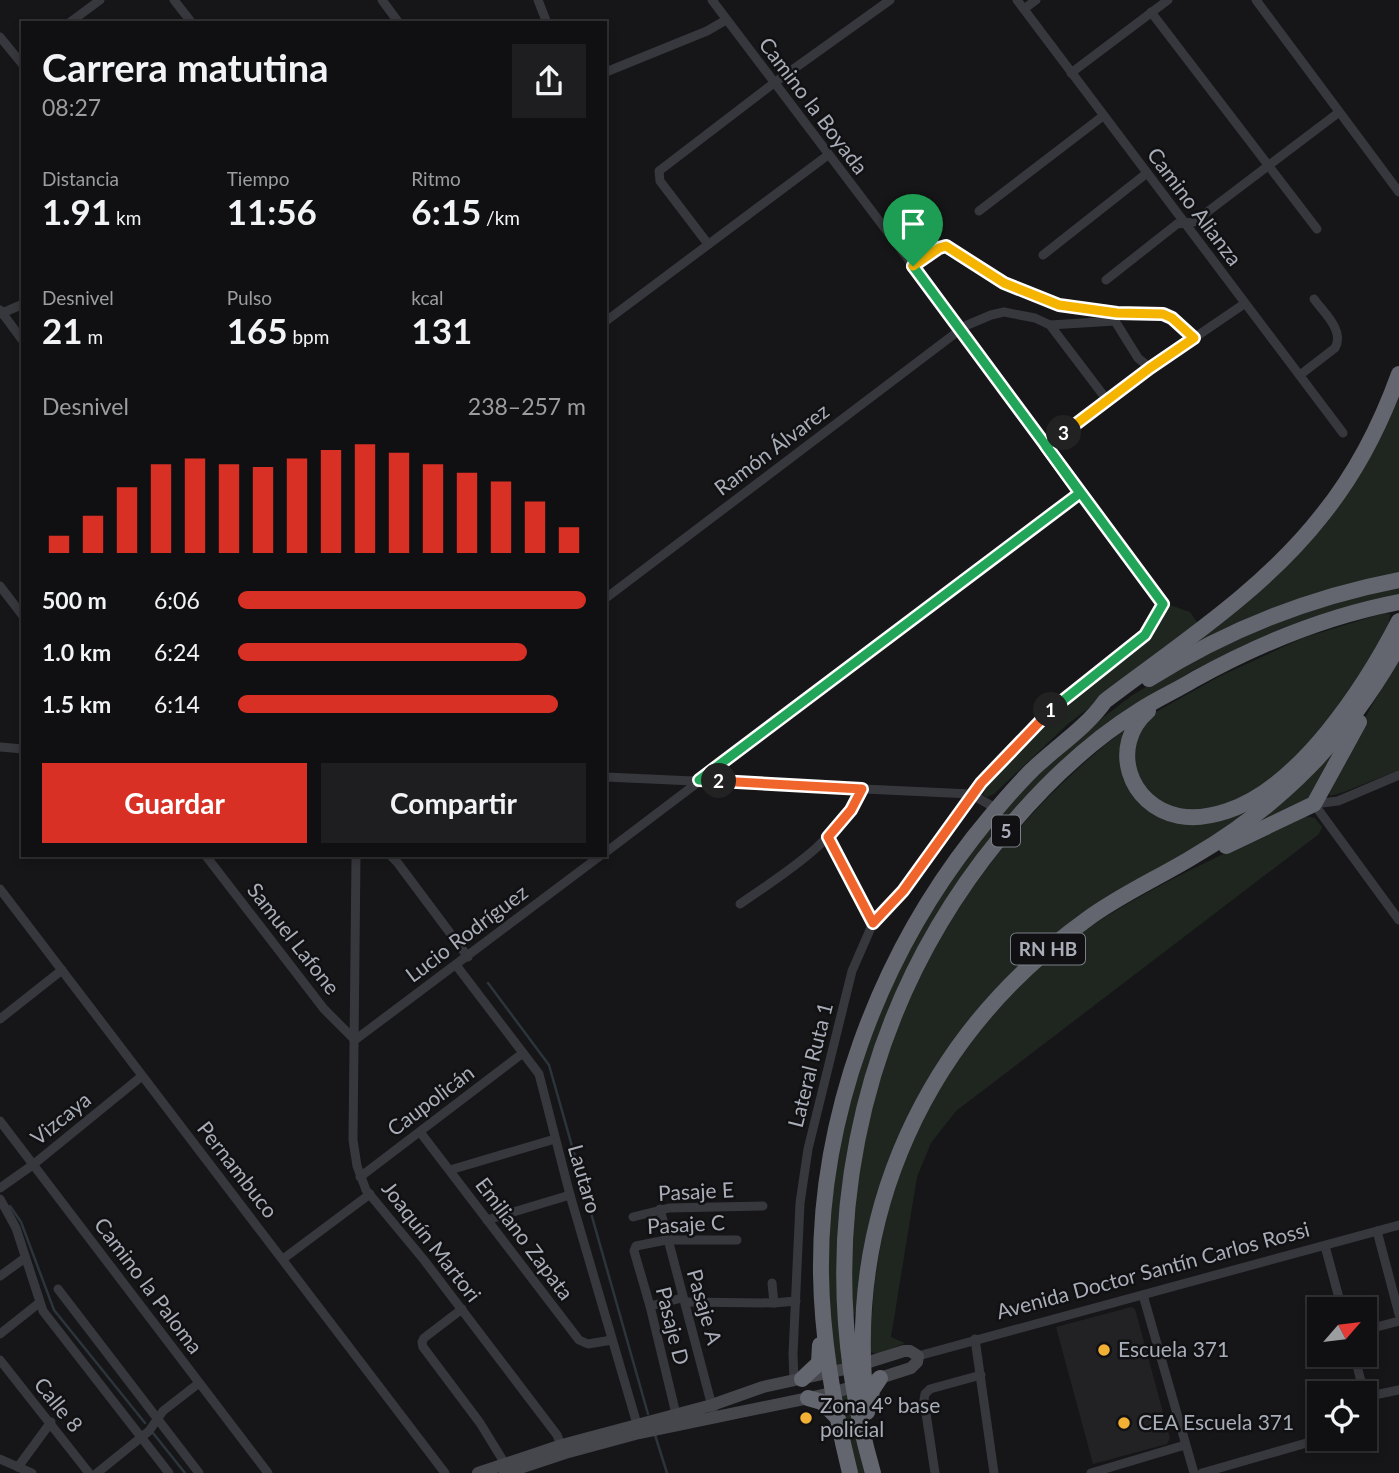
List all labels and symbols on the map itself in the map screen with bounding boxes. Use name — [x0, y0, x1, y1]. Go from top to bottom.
street label: Camino la Boyada — [755, 32, 874, 178]
street label: Camino Alianza — [1143, 142, 1248, 270]
pin — [883, 194, 943, 266]
street label: Ramón Álvarez — [709, 398, 833, 500]
pin: 3 — [1046, 416, 1082, 450]
pin: 1 — [1034, 692, 1068, 728]
pin: 2 — [702, 764, 736, 798]
road number: 5 — [992, 816, 1020, 846]
street label: Samuel Lafone — [243, 877, 346, 999]
street label: Lucio Rodríguez — [400, 879, 532, 987]
road number: RN HB — [1011, 934, 1085, 965]
street label: Lateral Ruta 1 — [782, 1000, 837, 1130]
street label: Caupolicán — [382, 1059, 478, 1140]
street label: Vizcaya — [25, 1086, 95, 1150]
street label: Pernambuco — [193, 1116, 284, 1222]
street label: Lautaro — [564, 1141, 607, 1216]
street label: Emiliano Zapata — [471, 1172, 579, 1304]
street label: Joaquín Martori — [377, 1176, 487, 1306]
street label: Pasaje E — [657, 1176, 734, 1205]
street label: Pasaje C — [646, 1209, 725, 1238]
street label: Camino la Paloma — [90, 1212, 208, 1358]
street label: Avenida Doctor Santín Carlos Rossi — [993, 1216, 1312, 1323]
street label: Pasaje A — [683, 1266, 728, 1348]
street label: Pasaje D — [652, 1284, 695, 1367]
north arrow — [1307, 1297, 1377, 1367]
place label: Escuela 371 — [1118, 1336, 1229, 1361]
marker: Escuela 371 — [1096, 1342, 1112, 1358]
street label: Calle 8 — [30, 1372, 89, 1436]
place label: Zona 4° base policial — [820, 1392, 940, 1441]
place label: CEA Escuela 371 — [1138, 1409, 1294, 1434]
marker: Zona 4° base policial — [798, 1410, 814, 1426]
marker: CEA Escuela 371 — [1116, 1415, 1132, 1431]

